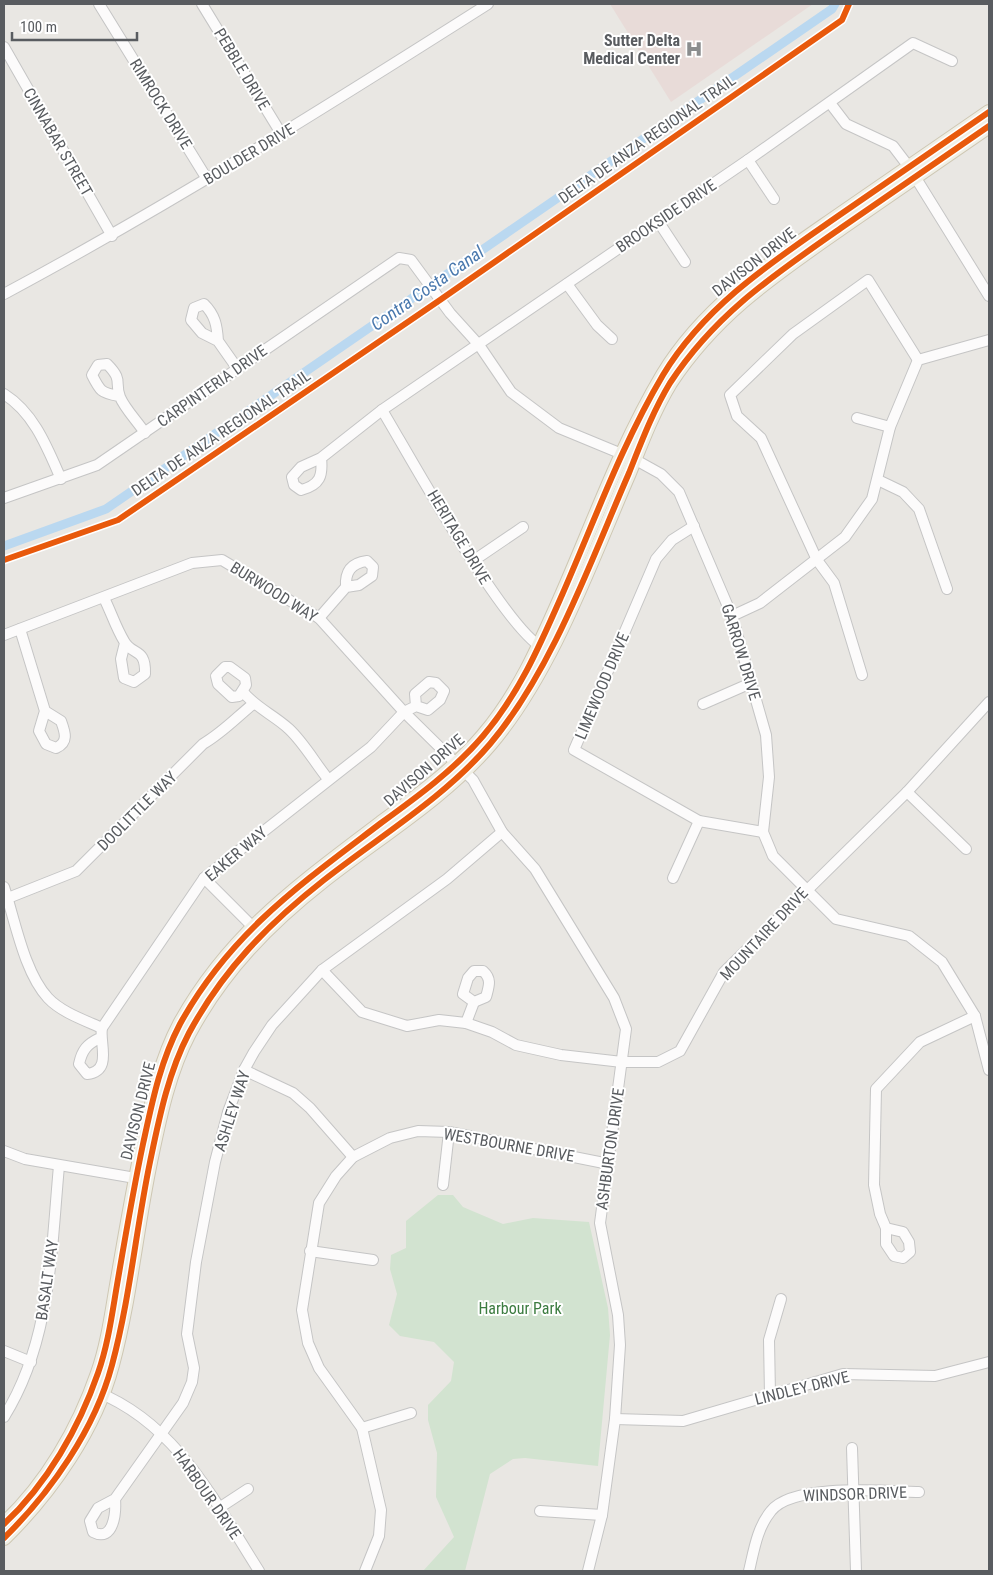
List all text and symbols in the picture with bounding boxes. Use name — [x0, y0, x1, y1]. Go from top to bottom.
scale bar — [12, 10, 138, 42]
text: 100 m — [20, 18, 57, 36]
street label: PEBBLE DRIVE — [210, 25, 274, 113]
place label: Sutter Delta Medical Center — [583, 31, 680, 68]
hospital icon: Sutter Delta Medical Center — [684, 39, 704, 59]
street label: RIMROCK DRIVE — [126, 55, 196, 153]
street label: DELTA DE ANZA REGIONAL TRAIL — [555, 70, 740, 208]
street label: CINNABAR STREET — [19, 84, 97, 200]
street label: BOULDER DRIVE — [200, 119, 298, 189]
street label: BROOKSIDE DRIVE — [612, 175, 720, 257]
street label: DAVISON DRIVE — [709, 224, 799, 300]
water label: Contra Costa Canal — [366, 241, 488, 335]
street label: CARPINTERIA DRIVE — [153, 341, 271, 431]
street label: DELTA DE ANZA REGIONAL TRAIL — [128, 366, 314, 500]
street label: HERITAGE DRIVE — [423, 486, 495, 588]
street label: BURWOOD WAY — [227, 558, 322, 627]
street label: GARROW DRIVE — [717, 602, 765, 702]
street label: LIMEWOOD DRIVE — [571, 630, 633, 742]
street label: DAVISON DRIVE — [380, 730, 468, 810]
street label: DOOLITTLE WAY — [93, 767, 181, 855]
street label: EAKER WAY — [201, 822, 271, 885]
street label: MOUNTAIRE DRIVE — [716, 884, 812, 984]
street label: DAVISON DRIVE — [117, 1060, 159, 1162]
street label: ASHLEY WAY — [210, 1068, 254, 1154]
street label: ASHBURTON DRIVE — [592, 1087, 628, 1211]
street label: WESTBOURNE DRIVE — [442, 1124, 576, 1166]
street label: BASALT WAY — [32, 1238, 62, 1322]
park label: Harbour Park — [478, 1299, 562, 1318]
street label: LINDLEY DRIVE — [753, 1367, 851, 1409]
street label: HARBOUR DRIVE — [169, 1445, 245, 1543]
street label: WINDSOR DRIVE — [803, 1483, 907, 1505]

